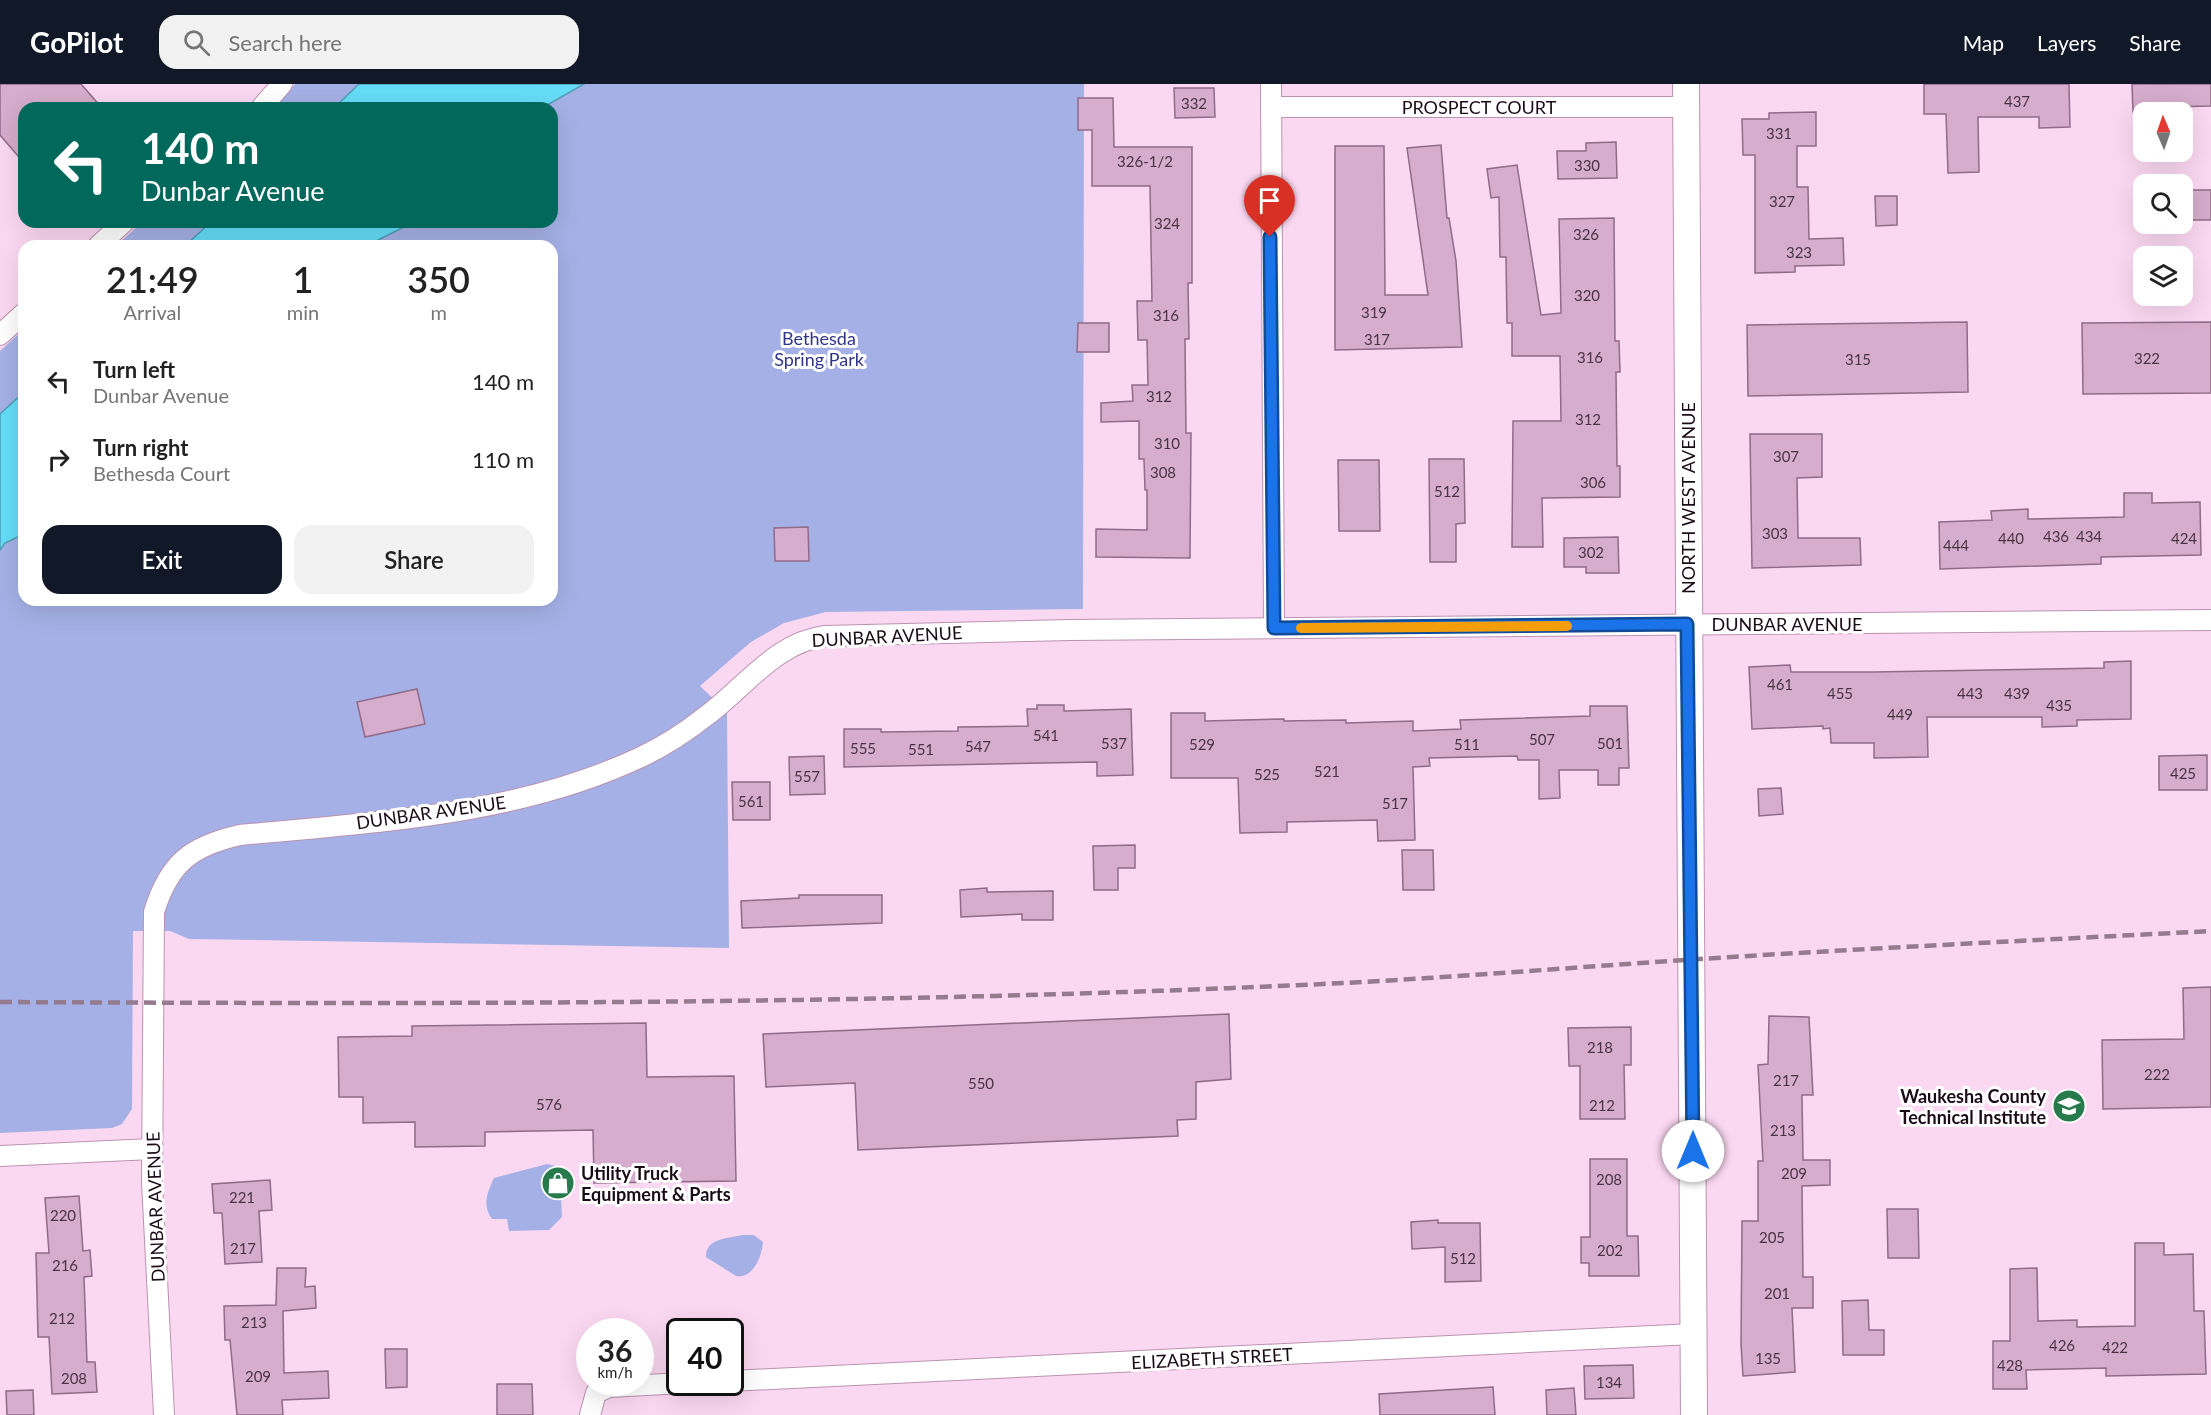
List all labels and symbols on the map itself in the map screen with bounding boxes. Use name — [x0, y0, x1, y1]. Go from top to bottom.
house number: 437 — [2004, 92, 2030, 110]
house number: 332 — [1181, 94, 1207, 112]
street label: PROSPECT COURT — [1402, 96, 1557, 118]
north arrow — [2133, 102, 2193, 162]
house number: 331 — [1766, 124, 1792, 142]
house number: 326-1/2 — [1117, 152, 1173, 170]
house number: 330 — [1574, 156, 1600, 174]
pin — [1244, 175, 1295, 237]
house number: 327 — [1769, 192, 1795, 210]
house number: 324 — [1154, 214, 1180, 232]
house number: 326 — [1573, 225, 1599, 243]
house number: 323 — [1786, 243, 1812, 261]
house number: 320 — [1574, 286, 1600, 304]
house number: 319 — [1361, 303, 1387, 321]
house number: 316 — [1153, 306, 1179, 324]
park label: Bethesda Spring Park — [774, 327, 865, 370]
house number: 317 — [1364, 330, 1390, 348]
house number: 316 — [1577, 348, 1603, 366]
house number: 322 — [2134, 349, 2160, 367]
house number: 315 — [1845, 350, 1871, 368]
house number: 312 — [1146, 387, 1172, 405]
street label: NORTH WEST AVENUE — [1677, 402, 1699, 594]
house number: 312 — [1575, 410, 1601, 428]
house number: 310 — [1154, 434, 1180, 452]
house number: 307 — [1773, 447, 1799, 465]
house number: 308 — [1150, 463, 1176, 481]
house number: 306 — [1580, 473, 1606, 491]
house number: 512 — [1434, 482, 1460, 500]
house number: 303 — [1762, 524, 1788, 542]
house number: 436 — [2043, 527, 2069, 545]
house number: 434 — [2076, 527, 2102, 545]
house number: 440 — [1998, 529, 2024, 547]
house number: 424 — [2171, 529, 2197, 547]
house number: 444 — [1943, 536, 1969, 554]
house number: 302 — [1578, 543, 1604, 561]
street label: DUNBAR AVENUE — [1712, 613, 1862, 635]
street label: DUNBAR AVENUE — [811, 621, 963, 651]
house number: 461 — [1767, 675, 1793, 693]
house number: 455 — [1827, 684, 1853, 702]
house number: 443 — [1957, 684, 1983, 702]
house number: 439 — [2004, 684, 2030, 702]
house number: 435 — [2046, 696, 2072, 714]
house number: 449 — [1887, 705, 1913, 723]
house number: 541 — [1033, 726, 1059, 744]
house number: 507 — [1529, 730, 1555, 748]
house number: 537 — [1101, 734, 1127, 752]
house number: 501 — [1597, 734, 1623, 752]
house number: 529 — [1189, 735, 1215, 753]
house number: 511 — [1454, 735, 1480, 753]
house number: 547 — [965, 737, 991, 755]
house number: 555 — [850, 739, 876, 757]
house number: 551 — [908, 740, 934, 758]
house number: 521 — [1314, 762, 1340, 780]
house number: 425 — [2170, 764, 2196, 782]
house number: 525 — [1254, 765, 1280, 783]
house number: 557 — [794, 767, 820, 785]
street label: DUNBAR AVENUE — [355, 791, 507, 833]
house number: 561 — [738, 792, 764, 810]
house number: 517 — [1382, 794, 1408, 812]
house number: 218 — [1587, 1038, 1613, 1056]
house number: 222 — [2144, 1065, 2170, 1083]
house number: 217 — [1773, 1071, 1799, 1089]
house number: 550 — [968, 1074, 994, 1092]
place label: Waukesha County Technical Institute — [1900, 1085, 2046, 1128]
school or university icon: Waukesha County Technical Institute — [2051, 1088, 2087, 1124]
house number: 576 — [536, 1095, 562, 1113]
house number: 212 — [1589, 1096, 1615, 1114]
position arrow — [1661, 1119, 1725, 1183]
house number: 213 — [1770, 1121, 1796, 1139]
street label: DUNBAR AVENUE — [141, 1131, 169, 1283]
place label: Utility Truck Equipment & Parts — [581, 1162, 731, 1205]
house number: 209 — [1781, 1164, 1807, 1182]
shop icon: Utility Truck Equipment & Parts — [540, 1165, 576, 1201]
house number: 208 — [1596, 1170, 1622, 1188]
house number: 221 — [229, 1188, 255, 1206]
house number: 220 — [50, 1206, 76, 1224]
house number: 205 — [1759, 1228, 1785, 1246]
house number: 217 — [230, 1239, 256, 1257]
house number: 202 — [1597, 1241, 1623, 1259]
house number: 512 — [1450, 1249, 1476, 1267]
house number: 216 — [52, 1256, 78, 1274]
house number: 201 — [1764, 1284, 1790, 1302]
house number: 212 — [49, 1309, 75, 1327]
house number: 213 — [241, 1313, 267, 1331]
speed limit sign: 40 — [666, 1318, 744, 1396]
house number: 426 — [2049, 1336, 2075, 1354]
house number: 422 — [2102, 1338, 2128, 1356]
street label: ELIZABETH STREET — [1131, 1343, 1294, 1373]
house number: 135 — [1755, 1349, 1781, 1367]
house number: 428 — [1997, 1356, 2023, 1374]
house number: 209 — [245, 1367, 271, 1385]
house number: 208 — [61, 1369, 87, 1387]
house number: 134 — [1596, 1373, 1622, 1391]

